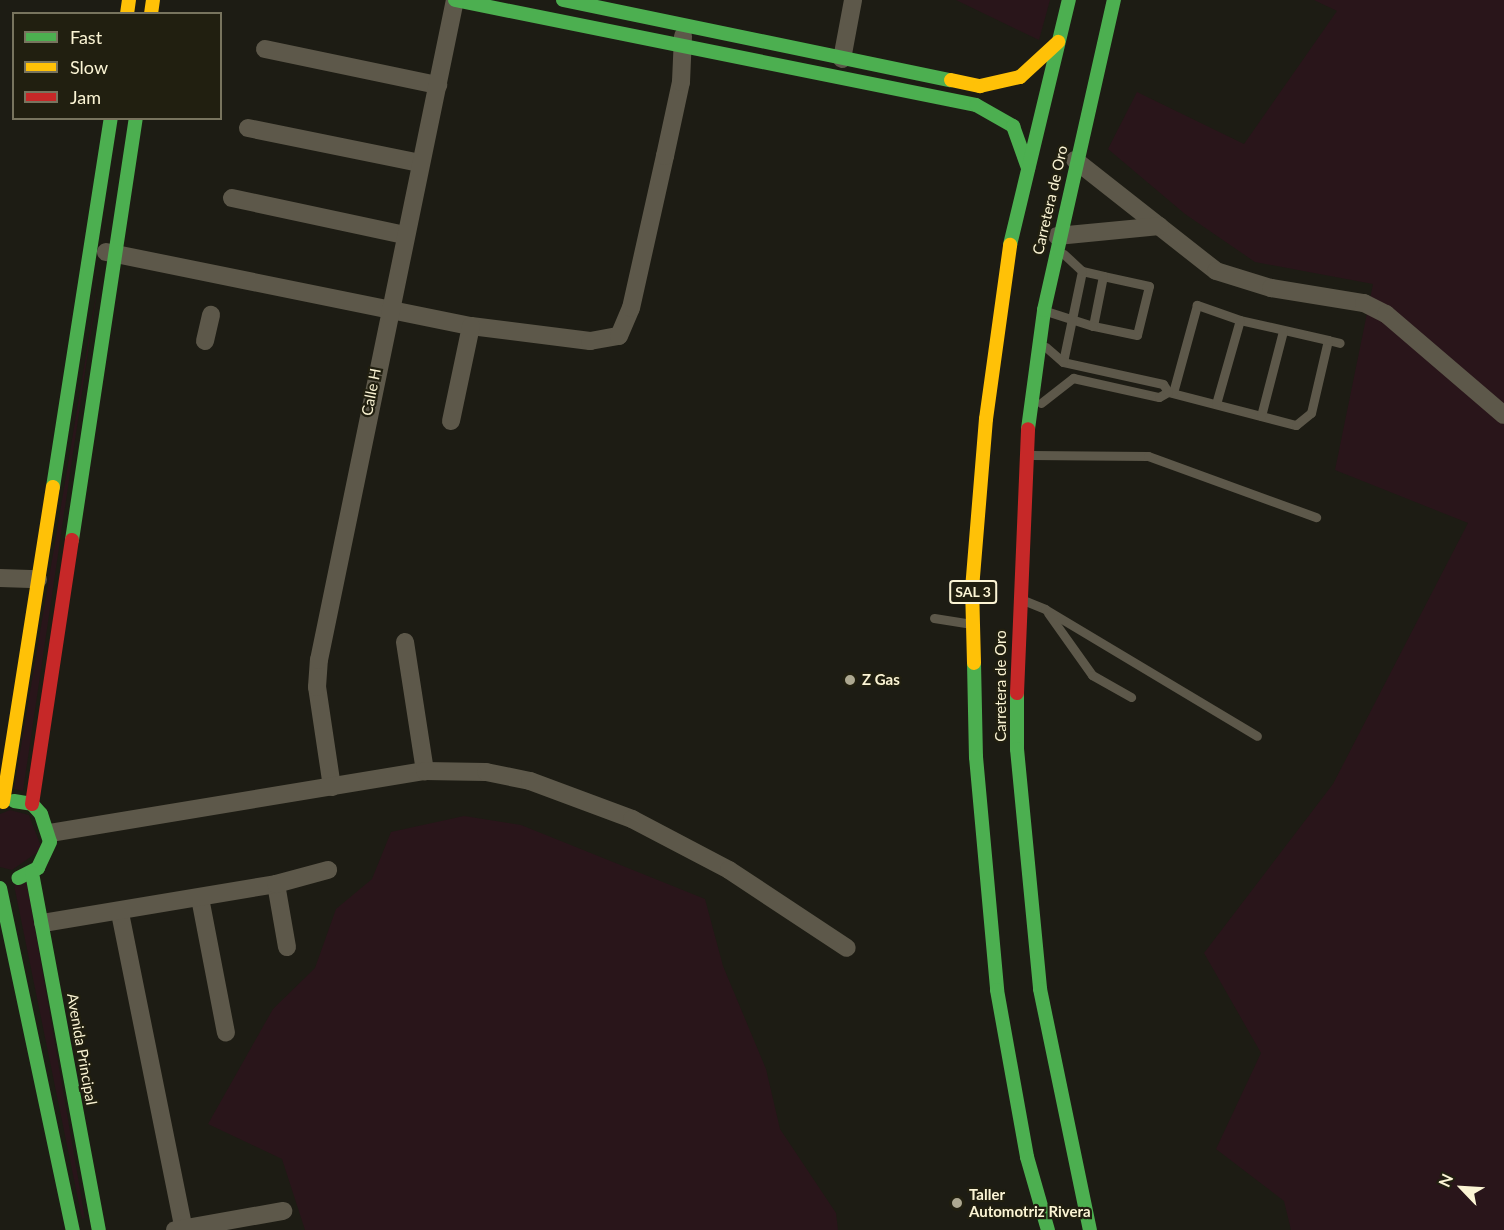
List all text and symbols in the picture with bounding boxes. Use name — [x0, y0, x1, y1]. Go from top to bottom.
legend — [12, 12, 222, 120]
text: Fast — [70, 26, 102, 48]
text: Slow — [70, 56, 108, 78]
text: Jam — [70, 86, 101, 108]
street label: Carretera de Oro — [1029, 144, 1071, 256]
street label: Calle H — [358, 367, 384, 417]
road number: SAL 3 — [949, 581, 997, 603]
street label: Carretera de Oro — [992, 630, 1010, 742]
place label: Z Gas — [862, 671, 900, 689]
marker: Z Gas — [843, 673, 857, 687]
street label: Avenida Principal — [63, 992, 101, 1106]
north arrow — [1432, 1158, 1492, 1218]
text: N — [1434, 1171, 1456, 1190]
place label: Taller Automotriz Rivera — [969, 1185, 1091, 1220]
marker: Taller Automotriz Rivera — [950, 1196, 964, 1210]

